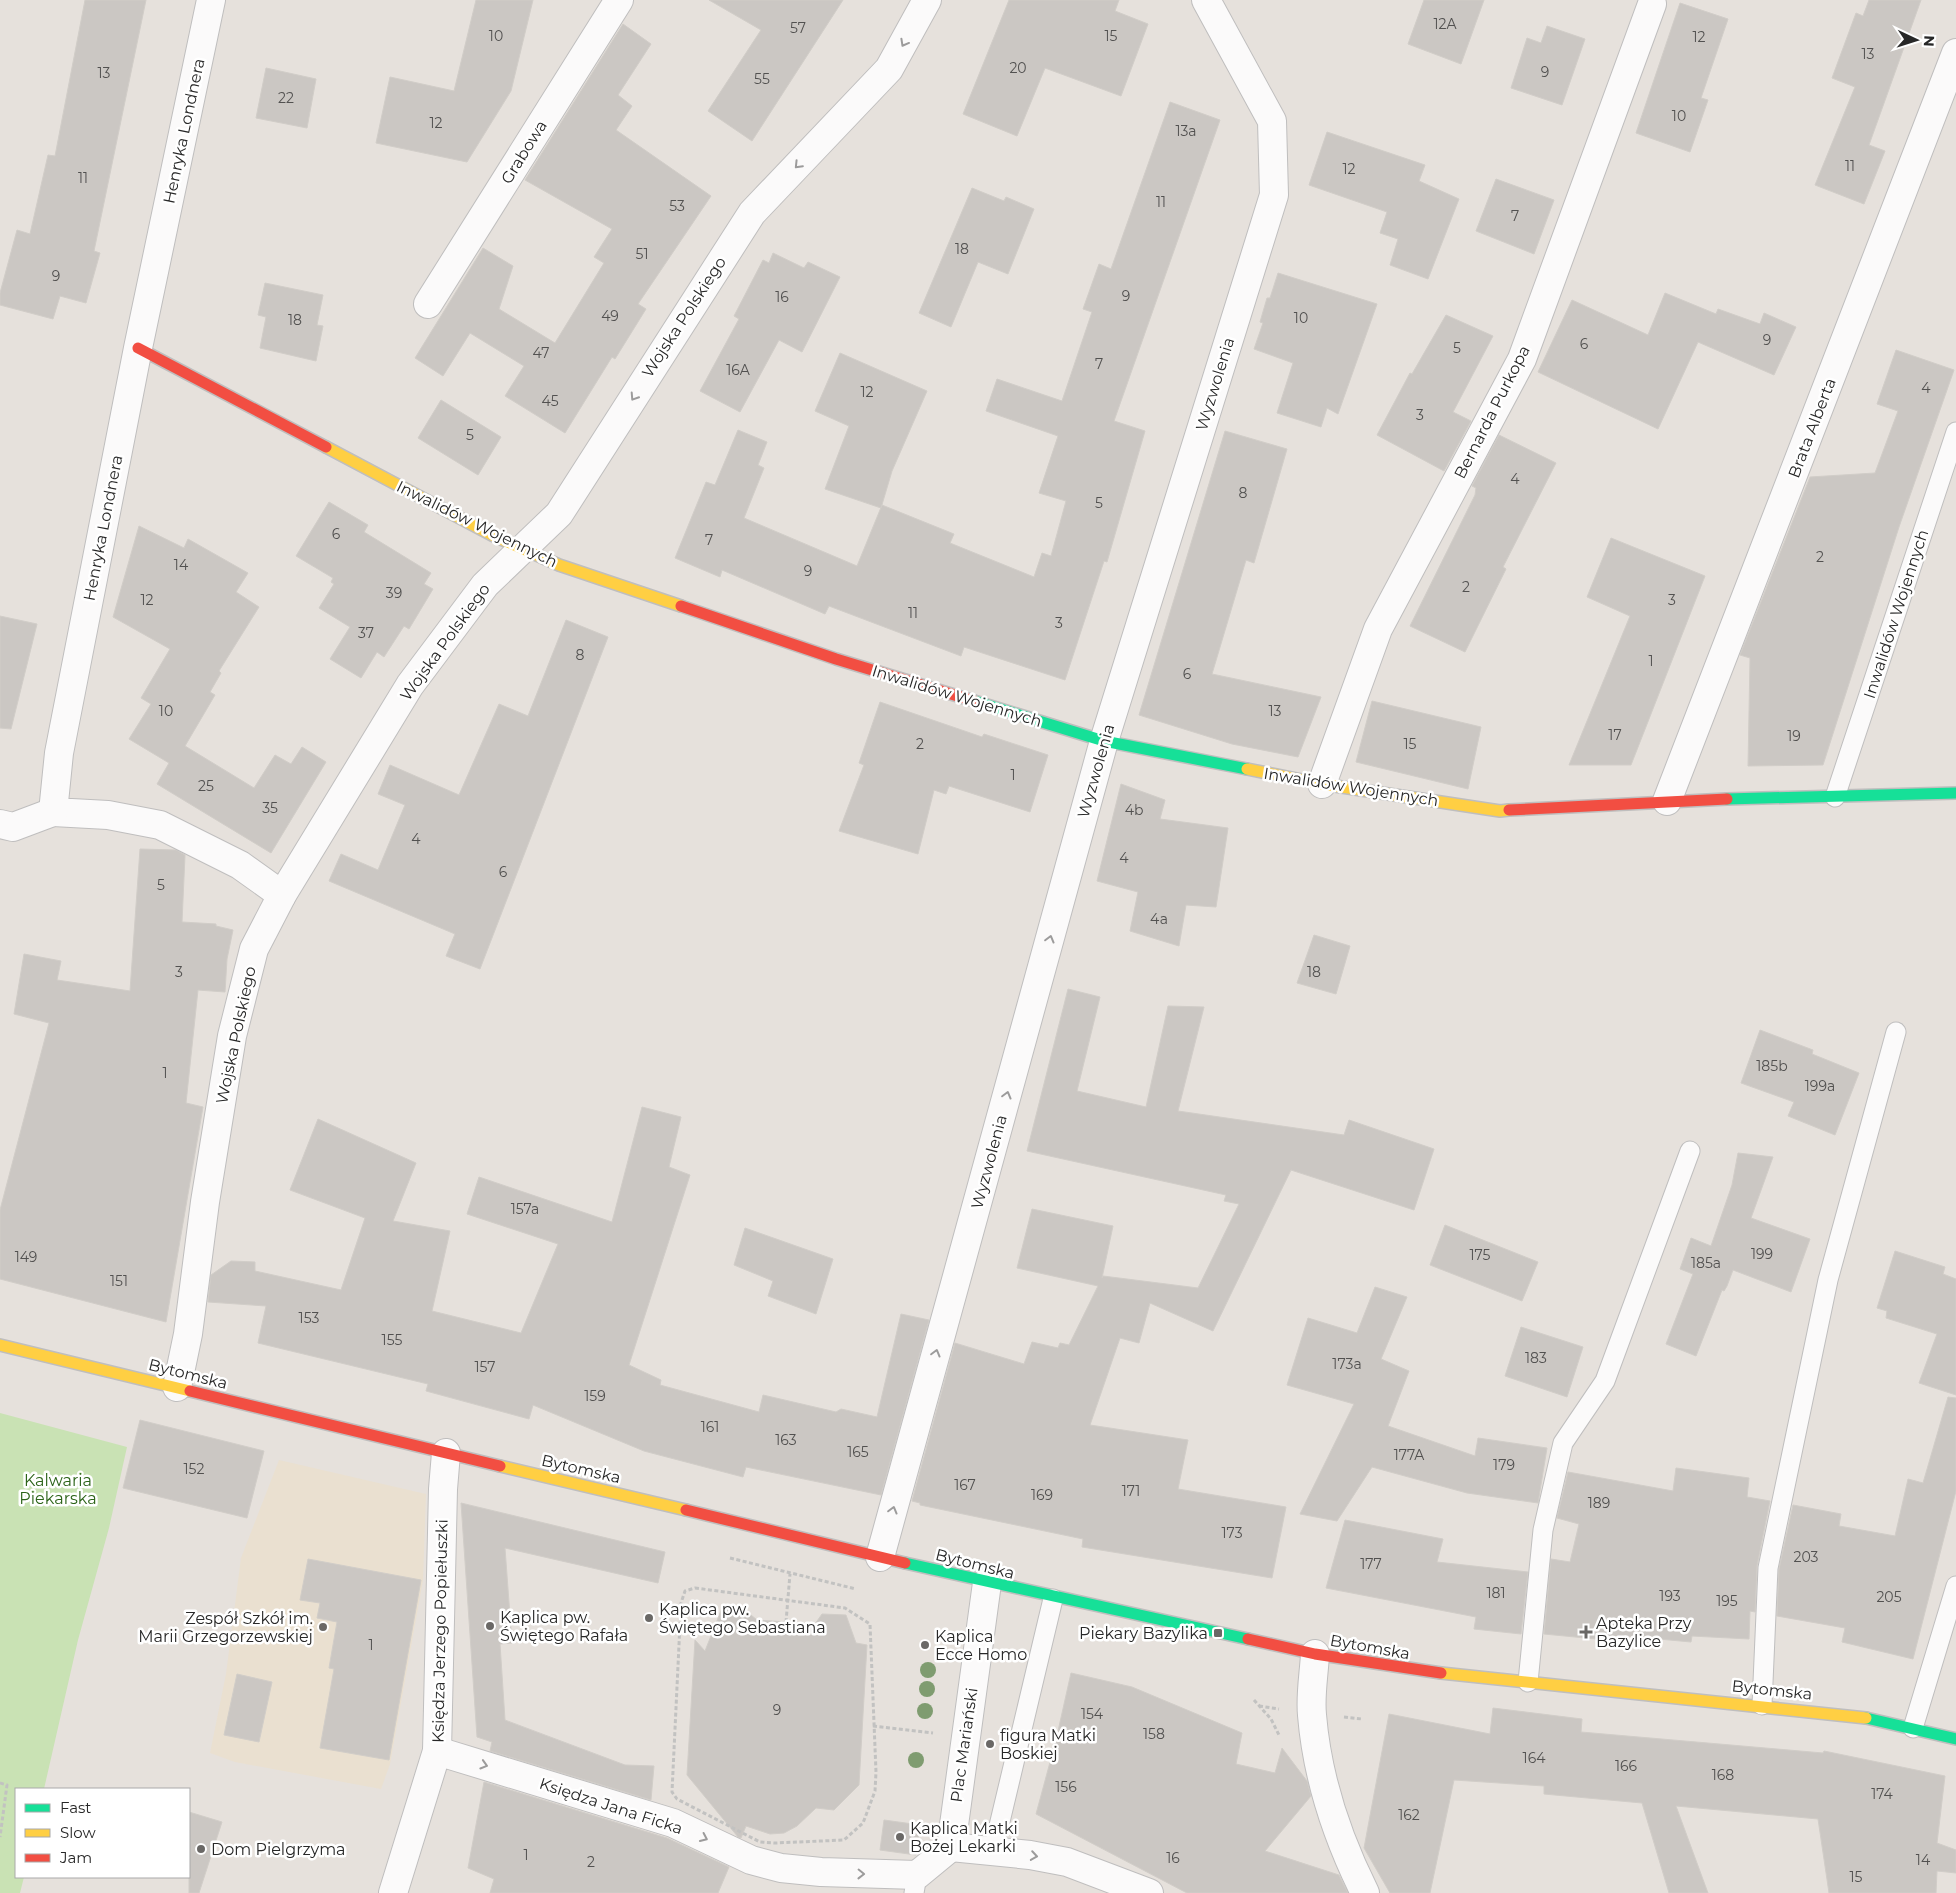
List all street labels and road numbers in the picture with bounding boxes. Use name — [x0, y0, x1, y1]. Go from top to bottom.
street label: Henryka Londnera — [159, 57, 209, 205]
street label: Grabowa — [497, 117, 551, 187]
street label: Wojska Polskiego — [638, 253, 730, 381]
street label: Wyzwolenia — [1192, 335, 1238, 433]
street label: Bernarda Purkopa — [1450, 342, 1534, 482]
street label: Brata Alberta — [1784, 375, 1840, 481]
street label: Henryka Londnera — [80, 453, 126, 603]
street label: Inwalidów Wojennych — [393, 477, 561, 571]
street label: Inwalidów Wojennych — [1860, 527, 1932, 701]
street label: Wojska Polskiego — [396, 580, 494, 704]
street label: Inwalidów Wojennych — [870, 661, 1044, 731]
street label: Wyzwolenia — [1074, 722, 1118, 820]
street label: Inwalidów Wojennych — [1262, 764, 1440, 810]
street label: Wojska Polskiego — [212, 965, 260, 1105]
street label: Wyzwolenia — [967, 1113, 1011, 1211]
street label: Bytomska — [147, 1355, 229, 1393]
street label: Bytomska — [540, 1451, 622, 1487]
street label: Księdza Jerzego Popiełuszki — [429, 1519, 451, 1743]
street label: Bytomska — [934, 1545, 1016, 1583]
street label: Bytomska — [1329, 1631, 1411, 1663]
street label: Bytomska — [1731, 1676, 1813, 1704]
street label: Plac Mariański — [947, 1686, 981, 1804]
street label: Księdza Jana Ficka — [537, 1774, 685, 1838]

